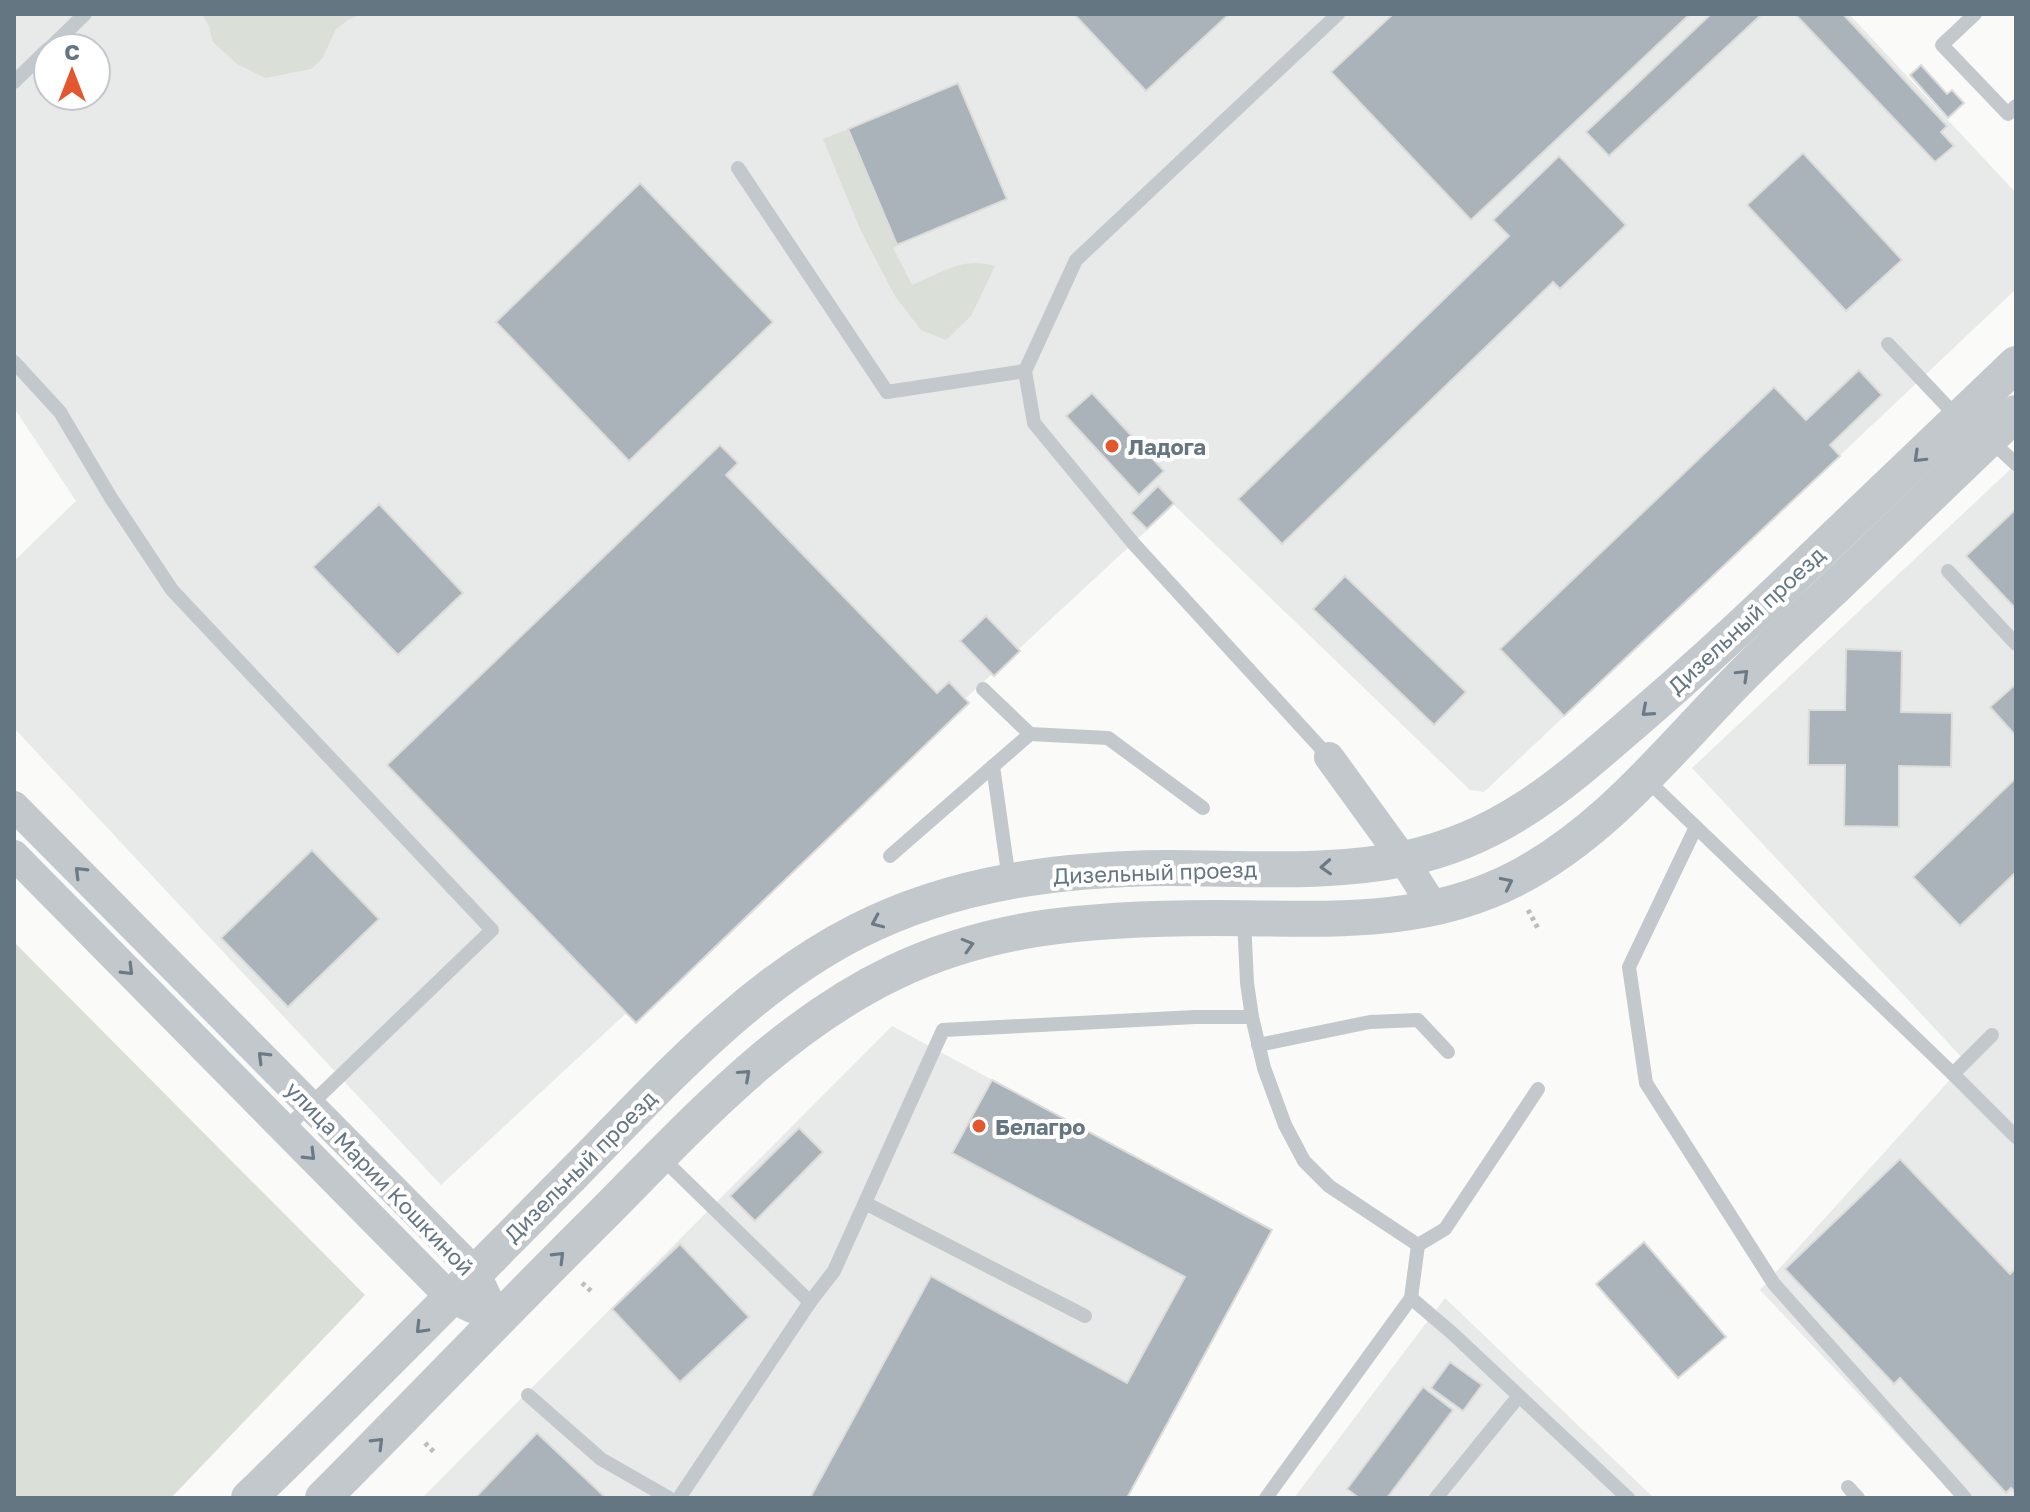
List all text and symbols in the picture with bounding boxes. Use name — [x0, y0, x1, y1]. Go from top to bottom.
north arrow — [32, 32, 112, 112]
text: С — [64, 38, 80, 65]
place label: Ладога — [1128, 433, 1206, 460]
marker: Ладога — [1103, 437, 1121, 455]
one-way arrow — [1914, 447, 1928, 462]
street label: Дизельный проезд — [1662, 541, 1830, 699]
one-way arrow — [1734, 670, 1748, 685]
one-way arrow — [1642, 701, 1657, 715]
street label: Дизельный проезд — [1053, 855, 1257, 889]
one-way arrow — [1319, 858, 1332, 875]
one-way arrow — [75, 867, 89, 881]
one-way arrow — [1499, 876, 1513, 892]
one-way arrow — [871, 912, 886, 928]
one-way arrow — [960, 938, 974, 954]
one-way arrow — [119, 961, 133, 975]
one-way arrow — [257, 1052, 272, 1066]
one-way arrow — [736, 1070, 751, 1085]
street label: улица Марии Кошкиной — [280, 1075, 480, 1281]
street label: Дизельный проезд — [498, 1084, 662, 1248]
place label: Белагро — [995, 1113, 1085, 1140]
marker: Белагро — [970, 1117, 988, 1135]
one-way arrow — [301, 1146, 316, 1160]
one-way arrow — [550, 1252, 565, 1266]
one-way arrow — [416, 1319, 430, 1333]
one-way arrow — [369, 1438, 383, 1452]

